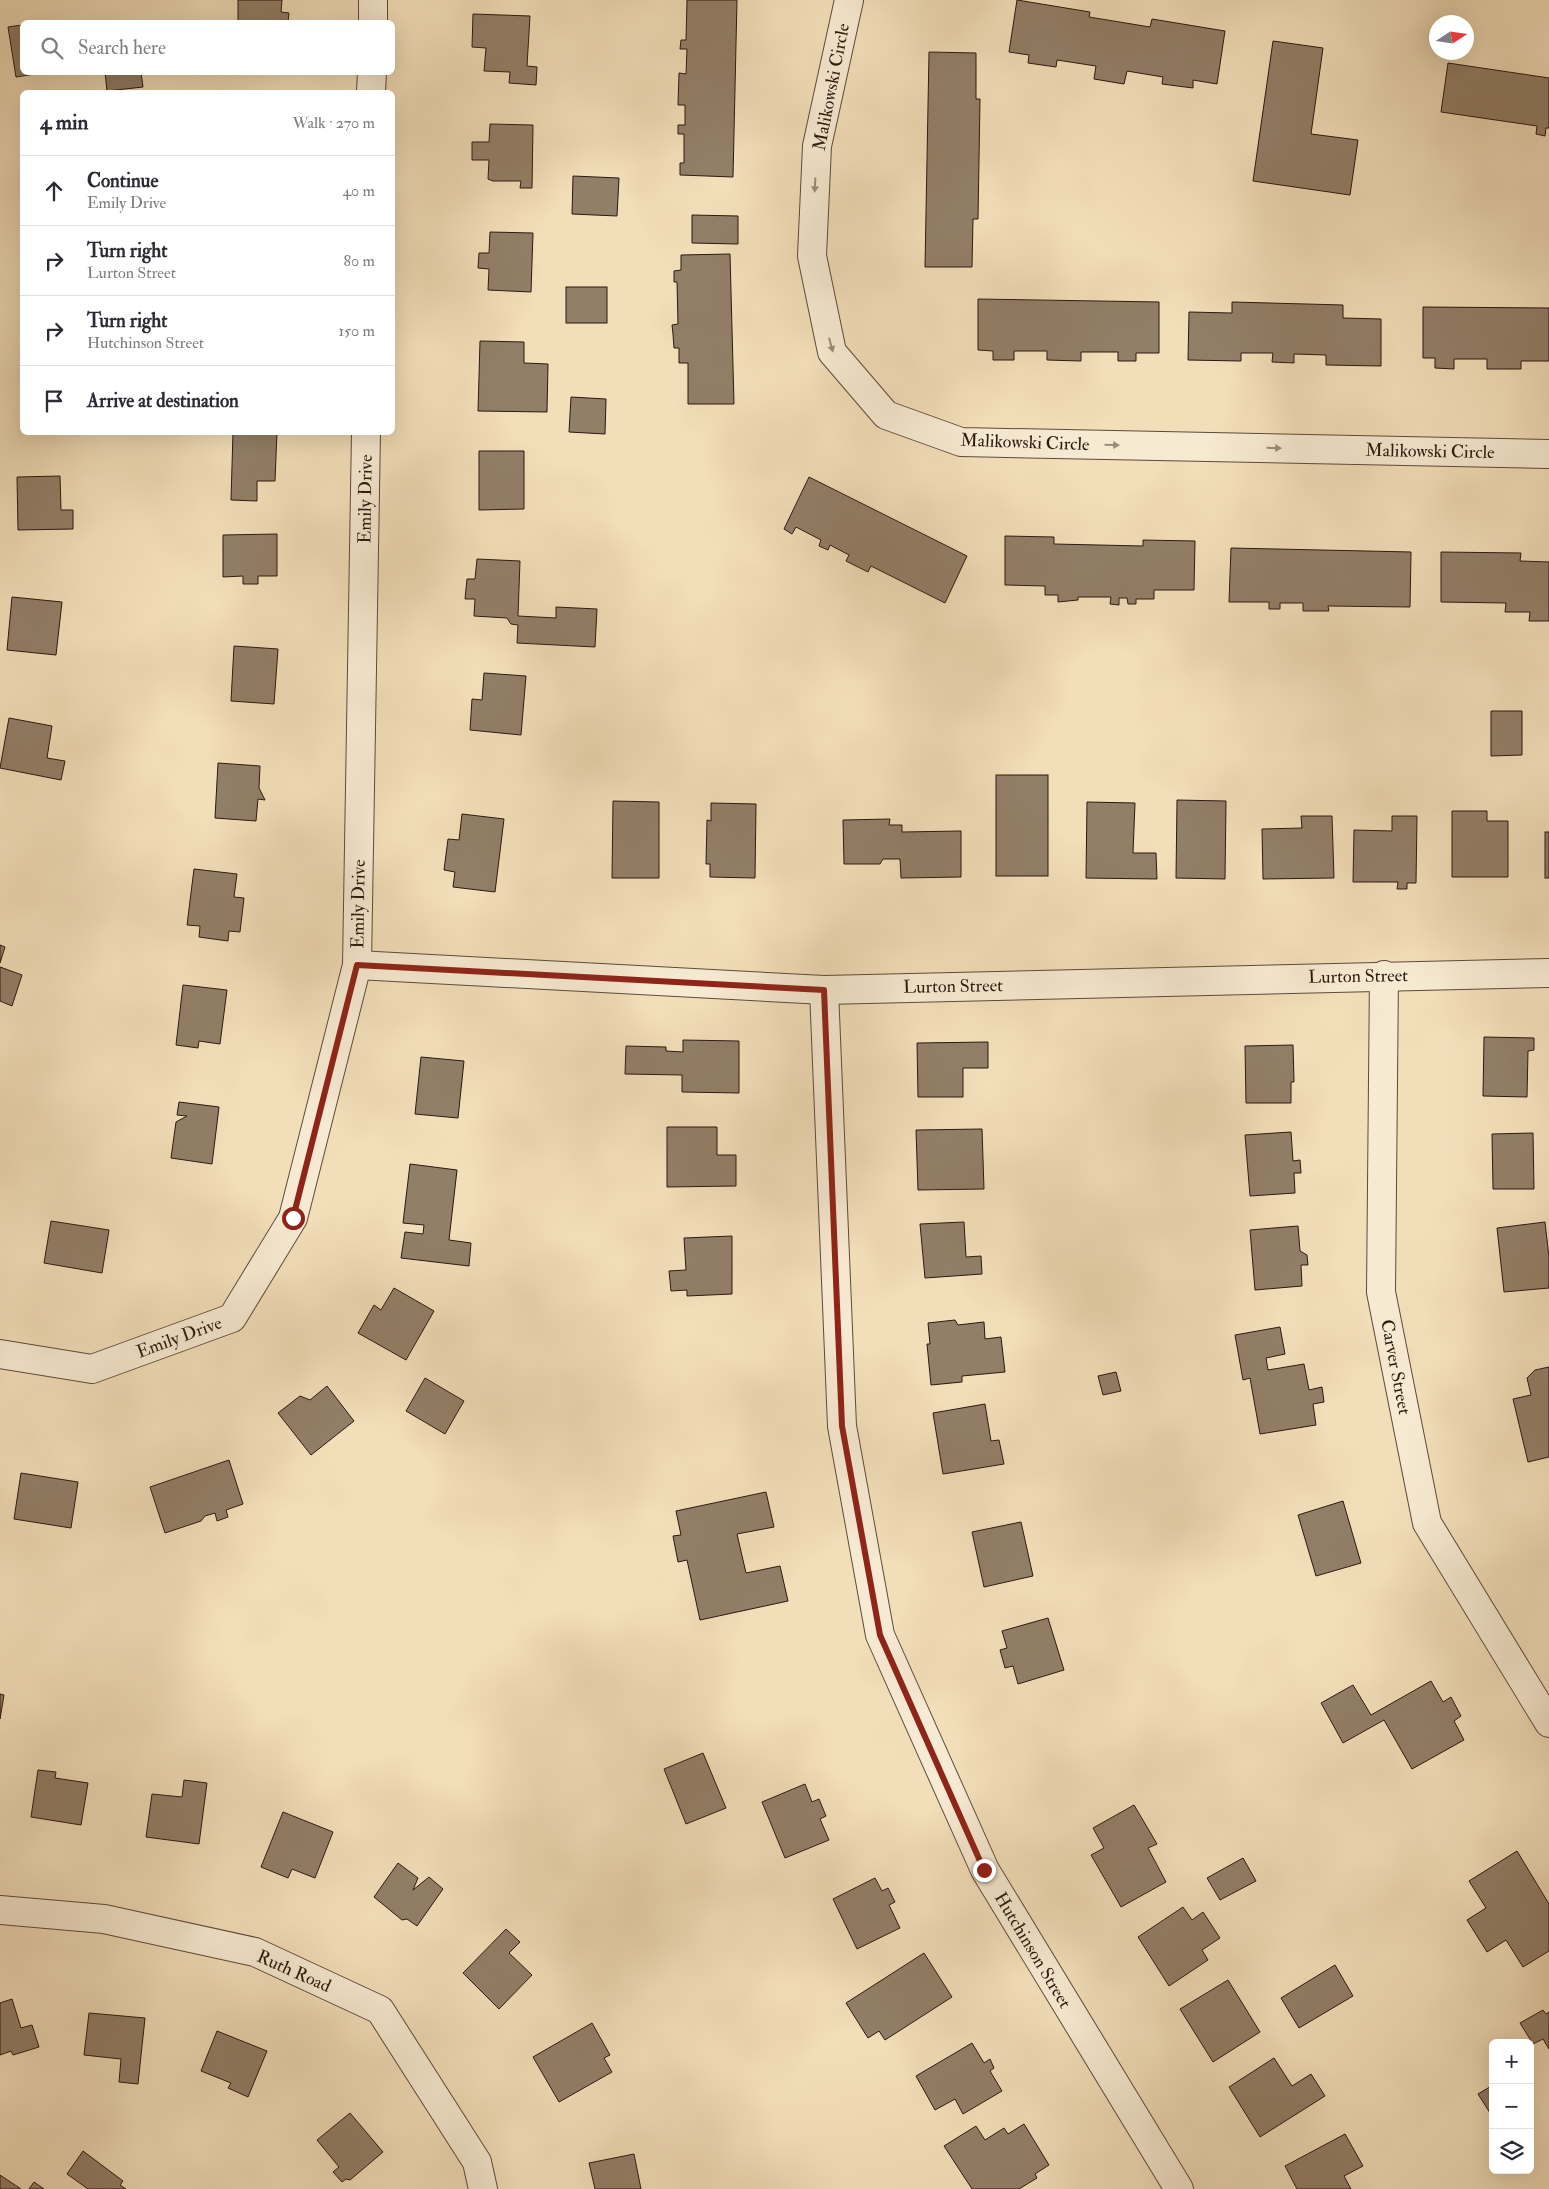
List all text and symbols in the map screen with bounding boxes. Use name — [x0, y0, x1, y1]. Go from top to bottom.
north arrow — [1429, 15, 1474, 60]
search box — [20, 20, 395, 75]
street label: Malikowski Circle — [808, 21, 855, 153]
icon: search — [38, 34, 66, 62]
text: Search here — [78, 36, 166, 60]
text: 4 min — [40, 109, 88, 136]
text: Walk · 270 m — [293, 113, 375, 133]
text: Continue — [87, 169, 158, 193]
icon: ahead — [40, 177, 68, 205]
one-way arrow — [811, 178, 819, 194]
text: 40 m — [342, 181, 375, 201]
text: Emily Drive — [87, 193, 166, 213]
text: Turn right — [87, 239, 167, 263]
icon: right — [40, 247, 68, 275]
text: 80 m — [344, 251, 375, 271]
text: Lurton Street — [87, 263, 176, 283]
text: Turn right — [87, 309, 167, 333]
icon: right — [40, 317, 68, 345]
text: 150 m — [338, 321, 375, 341]
text: Hutchinson Street — [87, 333, 204, 353]
one-way arrow — [827, 338, 835, 353]
icon: arrive — [40, 387, 68, 415]
text: Arrive at destination — [87, 389, 239, 413]
street label: Malikowski Circle — [960, 429, 1090, 456]
street label: Malikowski Circle — [1365, 439, 1495, 464]
one-way arrow — [1104, 441, 1120, 449]
one-way arrow — [1267, 444, 1283, 452]
street label: Emily Drive — [353, 454, 378, 544]
street label: Emily Drive — [346, 859, 371, 949]
street label: Lurton Street — [1308, 964, 1408, 989]
street label: Lurton Street — [903, 974, 1003, 999]
route start — [282, 1207, 305, 1230]
street label: Emily Drive — [133, 1311, 225, 1364]
street label: Carver Street — [1375, 1318, 1416, 1417]
route end — [973, 1859, 996, 1882]
street label: Hutchinson Street — [989, 1888, 1076, 2013]
street label: Ruth Road — [253, 1945, 335, 1998]
map controls — [1489, 2039, 1534, 2174]
button: + — [1489, 2039, 1534, 2084]
button: − — [1489, 2084, 1534, 2129]
button: layers — [1489, 2129, 1534, 2174]

